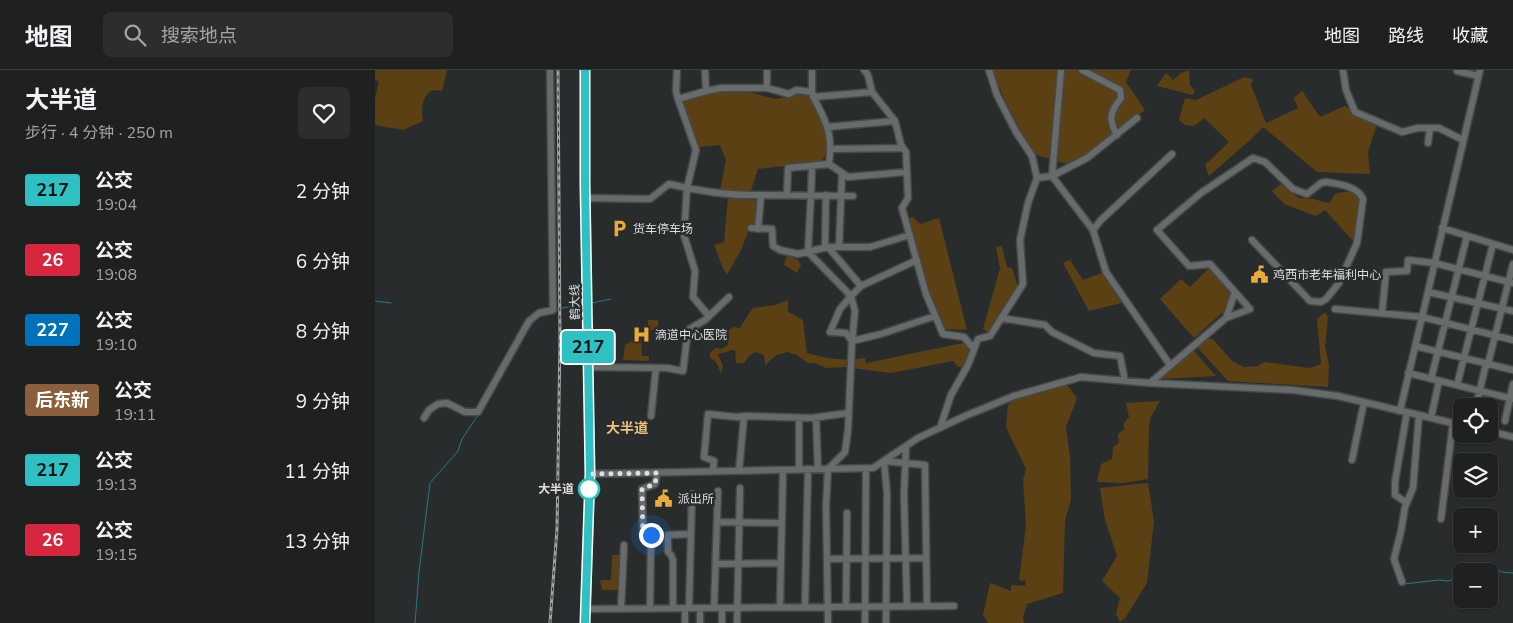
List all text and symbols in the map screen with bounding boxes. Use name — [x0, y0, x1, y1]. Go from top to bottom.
search box — [103, 12, 453, 57]
text: 地图 — [25, 21, 73, 53]
icon: search — [121, 21, 149, 49]
text: 搜索地点 — [161, 23, 237, 49]
text: 地图 — [1324, 24, 1360, 48]
text: 路线 — [1388, 24, 1424, 48]
text: 收藏 — [1452, 24, 1488, 48]
text: 大半道 — [25, 84, 97, 116]
button: heart — [298, 87, 350, 139]
text: 步行 · 4 分钟 · 250 m — [25, 122, 173, 144]
text: 公交 — [95, 168, 133, 194]
text: 217 — [36, 178, 69, 202]
text: 2 分钟 — [296, 179, 350, 205]
text: 19:04 — [95, 194, 137, 216]
parking icon: 货车停车场 — [609, 219, 629, 239]
place label: 货车停车场 — [633, 221, 693, 237]
text: 公交 — [95, 238, 133, 264]
text: 26 — [42, 248, 63, 272]
text: 6 分钟 — [296, 249, 350, 275]
text: 19:08 — [95, 264, 137, 286]
public building icon: 鸡西市老年福利中心 — [1249, 265, 1269, 285]
place label: 鸡西市老年福利中心 — [1273, 267, 1381, 283]
street label: 鹤大线 — [567, 284, 583, 320]
text: 公交 — [95, 308, 133, 334]
text: 227 — [36, 318, 69, 342]
text: 8 分钟 — [296, 319, 350, 345]
hospital icon: 滴道中心医院 — [631, 325, 651, 345]
place label: 滴道中心医院 — [655, 327, 727, 343]
line badge: 217 — [559, 331, 617, 363]
text: 19:10 — [95, 334, 137, 356]
text: 217 — [572, 335, 604, 359]
text: 公交 — [114, 378, 152, 404]
text: 后东新 — [35, 388, 89, 412]
text: 9 分钟 — [296, 389, 350, 415]
map controls — [1453, 398, 1498, 608]
button: locate — [1453, 398, 1498, 443]
text: 19:11 — [114, 404, 156, 426]
district label: 大半道 — [606, 419, 648, 438]
text: 公交 — [95, 448, 133, 474]
button: layers — [1453, 453, 1498, 498]
text: 217 — [36, 458, 69, 482]
text: 11 分钟 — [284, 459, 350, 485]
text: 19:13 — [95, 474, 137, 496]
marker: 大半道 — [578, 478, 600, 500]
place label: 大半道 — [538, 481, 574, 497]
public building icon: 派出所 — [654, 489, 674, 509]
place label: 派出所 — [678, 491, 714, 507]
button: + — [1453, 508, 1498, 553]
text: 公交 — [95, 518, 133, 544]
your location — [639, 523, 664, 548]
text: 26 — [42, 528, 63, 552]
text: 13 分钟 — [284, 529, 350, 555]
text: 19:15 — [95, 544, 137, 566]
button: − — [1453, 563, 1498, 608]

